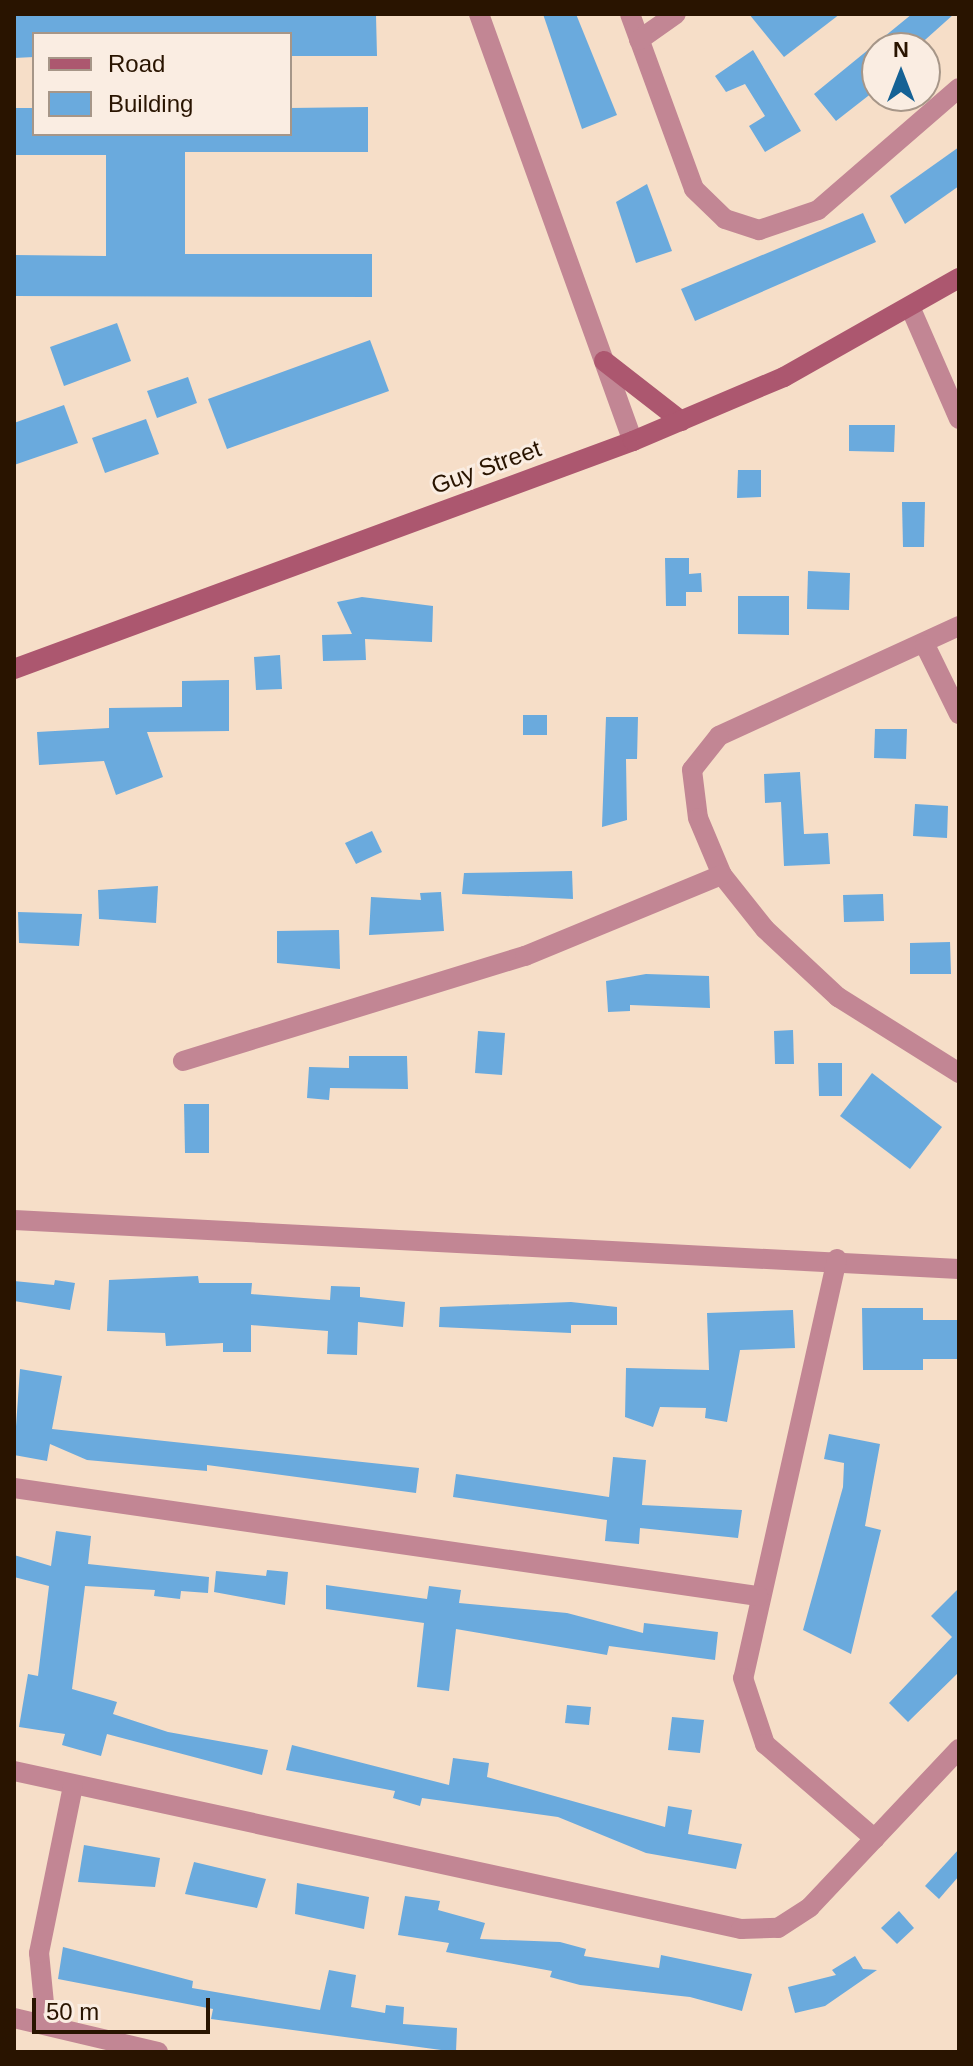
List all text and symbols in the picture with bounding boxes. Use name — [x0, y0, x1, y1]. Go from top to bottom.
legend — [32, 32, 292, 136]
north arrow — [861, 32, 941, 112]
text: N — [893, 37, 909, 62]
text: Road — [108, 50, 165, 77]
text: Building — [108, 90, 193, 117]
street label: Guy Street — [427, 434, 545, 500]
scale bar — [36, 1982, 214, 2032]
text: 50 m — [46, 1998, 99, 2025]

